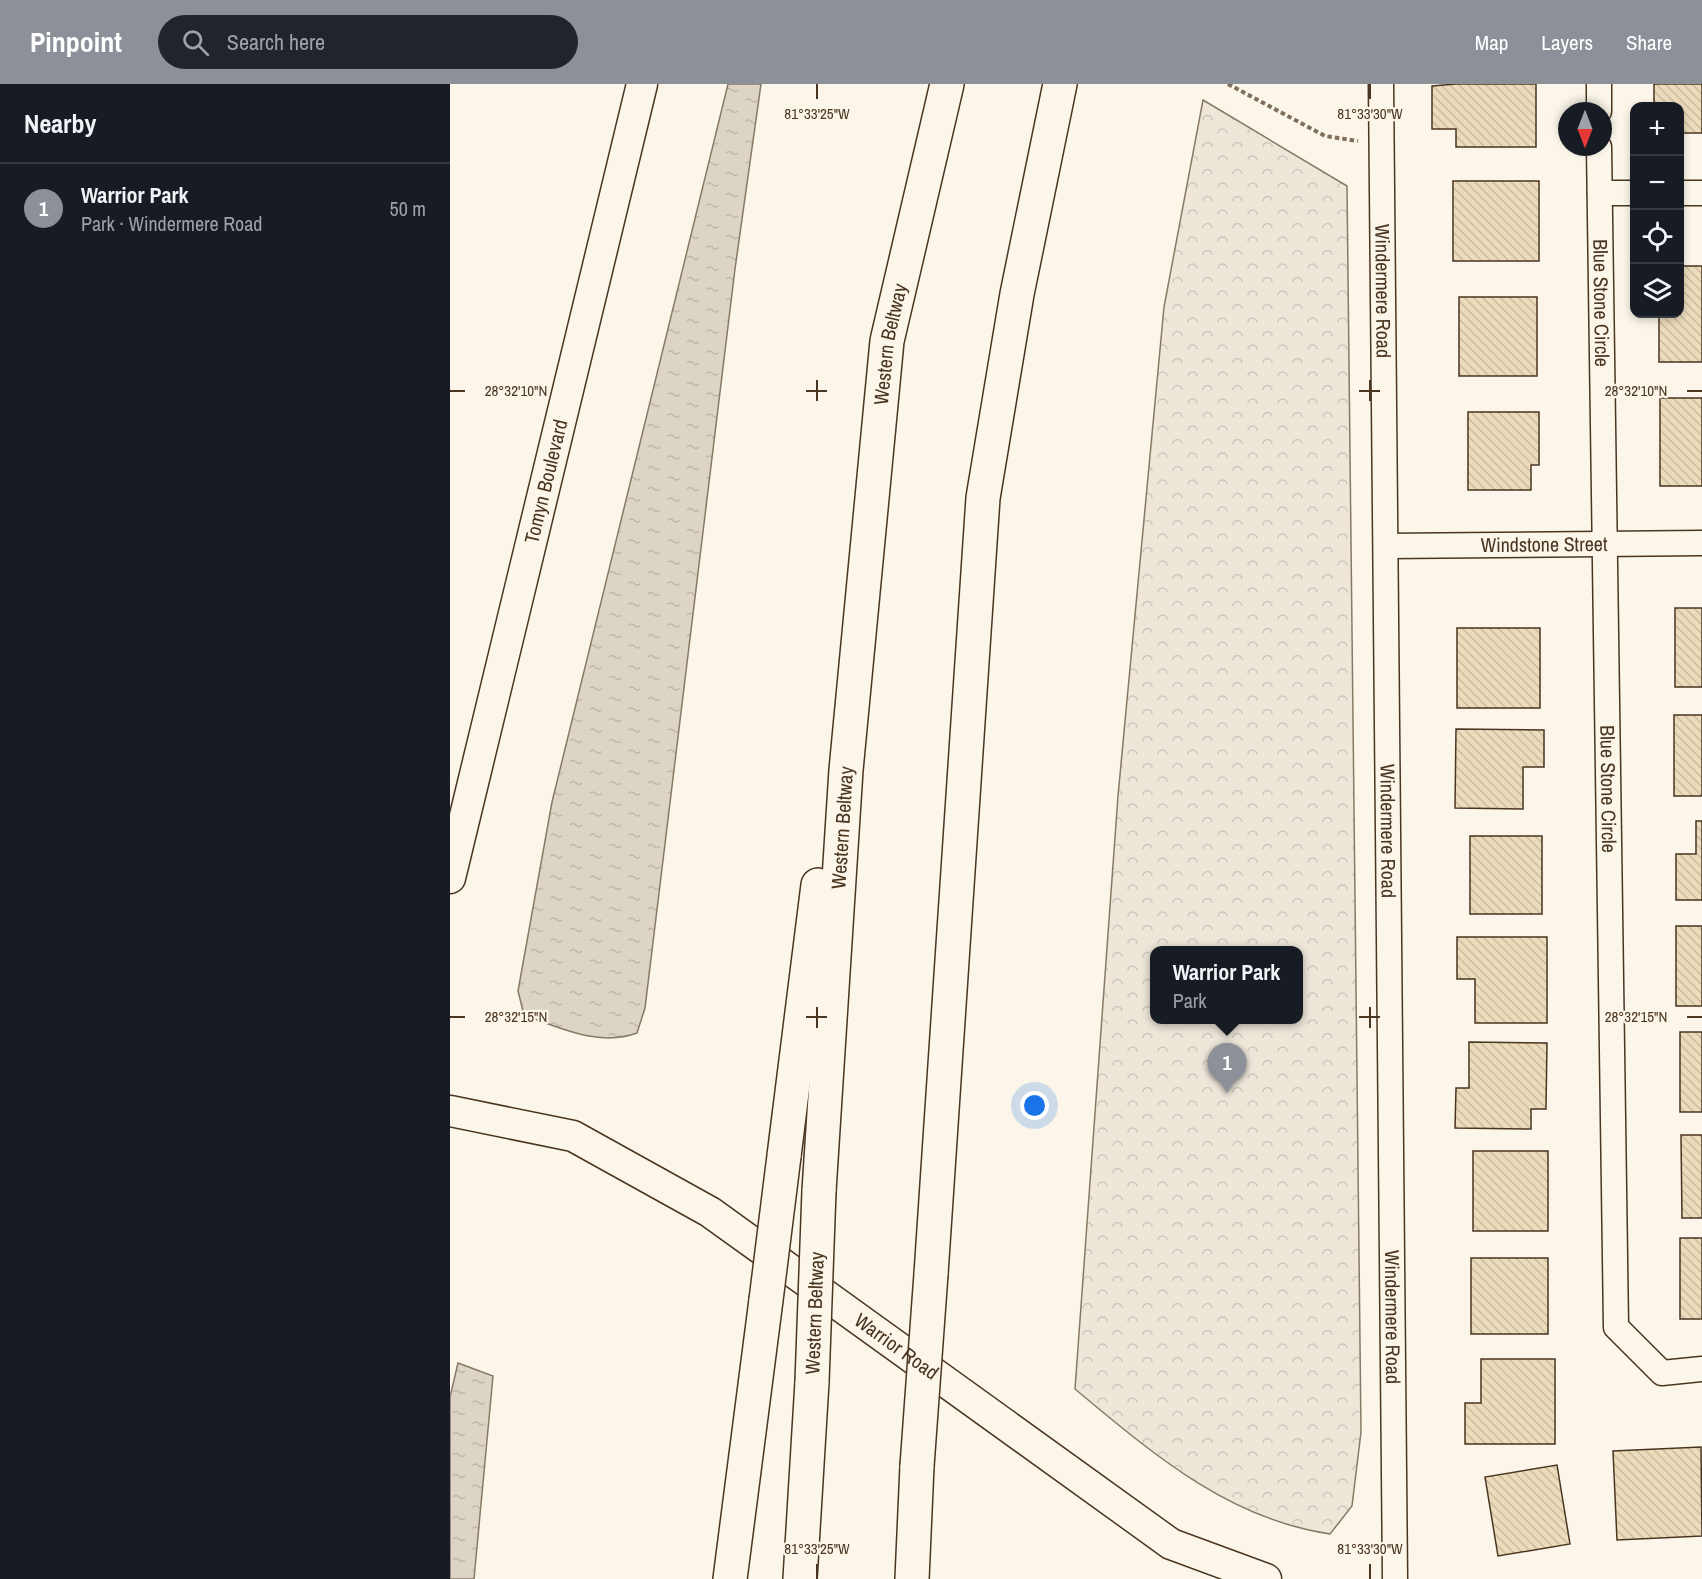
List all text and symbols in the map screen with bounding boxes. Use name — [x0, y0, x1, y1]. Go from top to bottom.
search box — [158, 15, 578, 69]
text: Pinpoint — [30, 23, 122, 61]
icon: search — [179, 26, 212, 59]
text: Search here — [227, 27, 325, 57]
text: Map — [1475, 28, 1508, 57]
text: Layers — [1541, 28, 1593, 57]
text: Share — [1626, 28, 1672, 57]
north arrow — [1558, 102, 1612, 156]
map controls — [1630, 102, 1684, 318]
button: + — [1630, 102, 1684, 156]
text: 81°33'25"W — [784, 103, 850, 124]
text: 81°33'30"W — [1337, 103, 1403, 124]
text: Nearby — [24, 106, 96, 141]
button: − — [1630, 156, 1684, 210]
text: Warrior Park — [81, 180, 189, 210]
text: 1 — [39, 195, 48, 222]
text: 50 m — [390, 195, 426, 222]
text: Park · Windermere Road — [81, 210, 262, 237]
button: locate — [1630, 210, 1684, 264]
street label: Windermere Road — [1369, 224, 1398, 358]
street label: Blue Stone Circle — [1587, 239, 1616, 367]
button: layers — [1630, 264, 1684, 318]
street label: Western Beltway — [867, 280, 913, 406]
text: 28°32'10"N — [485, 380, 547, 401]
text: 28°32'10"N — [1605, 380, 1667, 401]
street label: Tomyn Boulevard — [517, 417, 573, 546]
street label: Windstone Street — [1480, 530, 1608, 558]
street label: Blue Stone Circle — [1594, 725, 1623, 853]
street label: Windermere Road — [1374, 764, 1403, 898]
street label: Western Beltway — [824, 765, 859, 890]
popup — [1150, 946, 1303, 1024]
text: Warrior Park — [1173, 957, 1280, 987]
text: Park — [1173, 987, 1206, 1014]
text: 28°32'15"N — [485, 1006, 547, 1027]
text: 28°32'15"N — [1605, 1006, 1667, 1027]
pin: 1 — [1208, 1044, 1246, 1093]
your location — [1020, 1091, 1049, 1120]
street label: Western Beltway — [798, 1250, 830, 1375]
street label: Windermere Road — [1379, 1250, 1407, 1384]
street label: Warrior Road — [849, 1306, 944, 1385]
text: 81°33'25"W — [784, 1538, 850, 1559]
text: 81°33'30"W — [1337, 1538, 1403, 1559]

